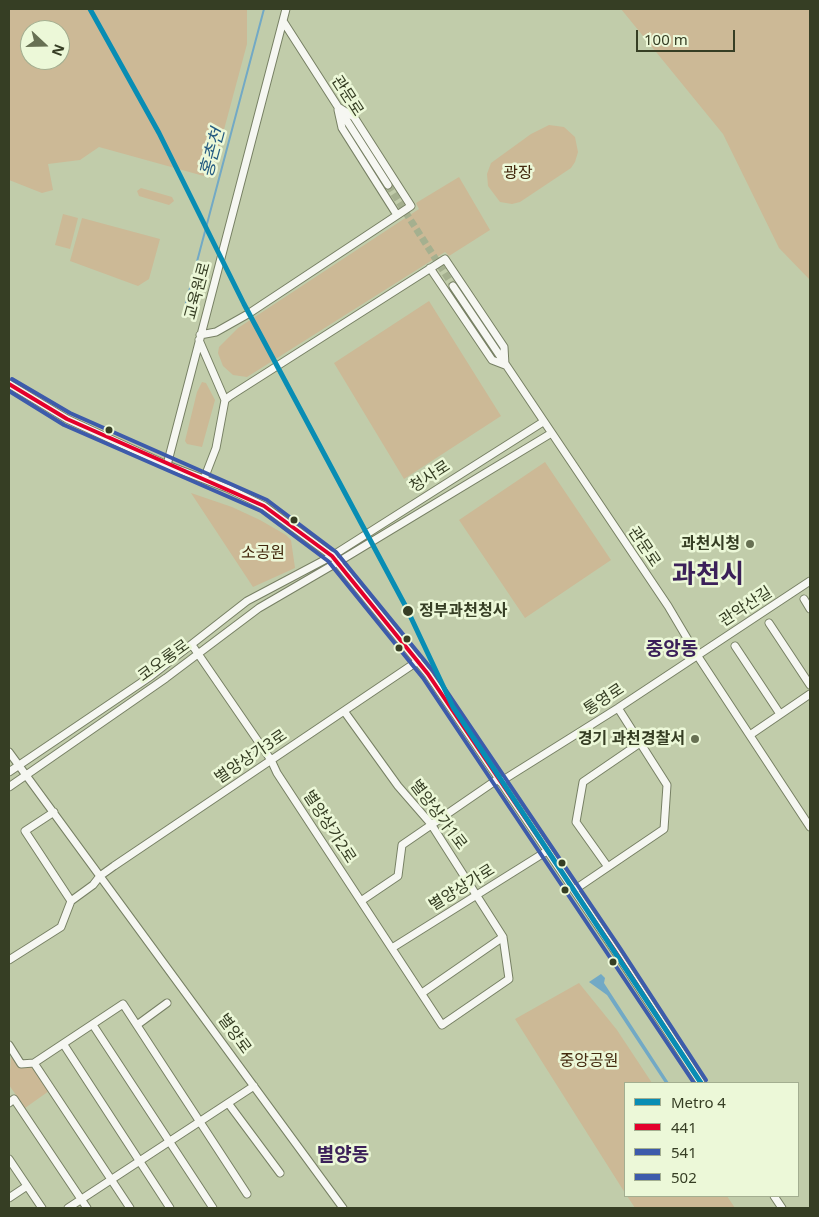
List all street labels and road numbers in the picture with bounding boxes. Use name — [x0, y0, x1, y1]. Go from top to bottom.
street label: 관문로 — [327, 72, 367, 120]
street label: 교육원로 — [181, 260, 215, 322]
street label: 청사로 — [406, 457, 454, 497]
street label: 관문로 — [624, 523, 664, 571]
street label: 관악산길 — [716, 583, 776, 631]
street label: 코오롱로 — [135, 636, 193, 686]
street label: 통영로 — [580, 680, 628, 720]
street label: 별양상가3로 — [211, 726, 291, 788]
street label: 별양상가1로 — [405, 776, 471, 854]
street label: 별양상가2로 — [298, 787, 360, 867]
street label: 별양상가로 — [426, 860, 498, 916]
street label: 별양로 — [213, 1010, 255, 1058]

